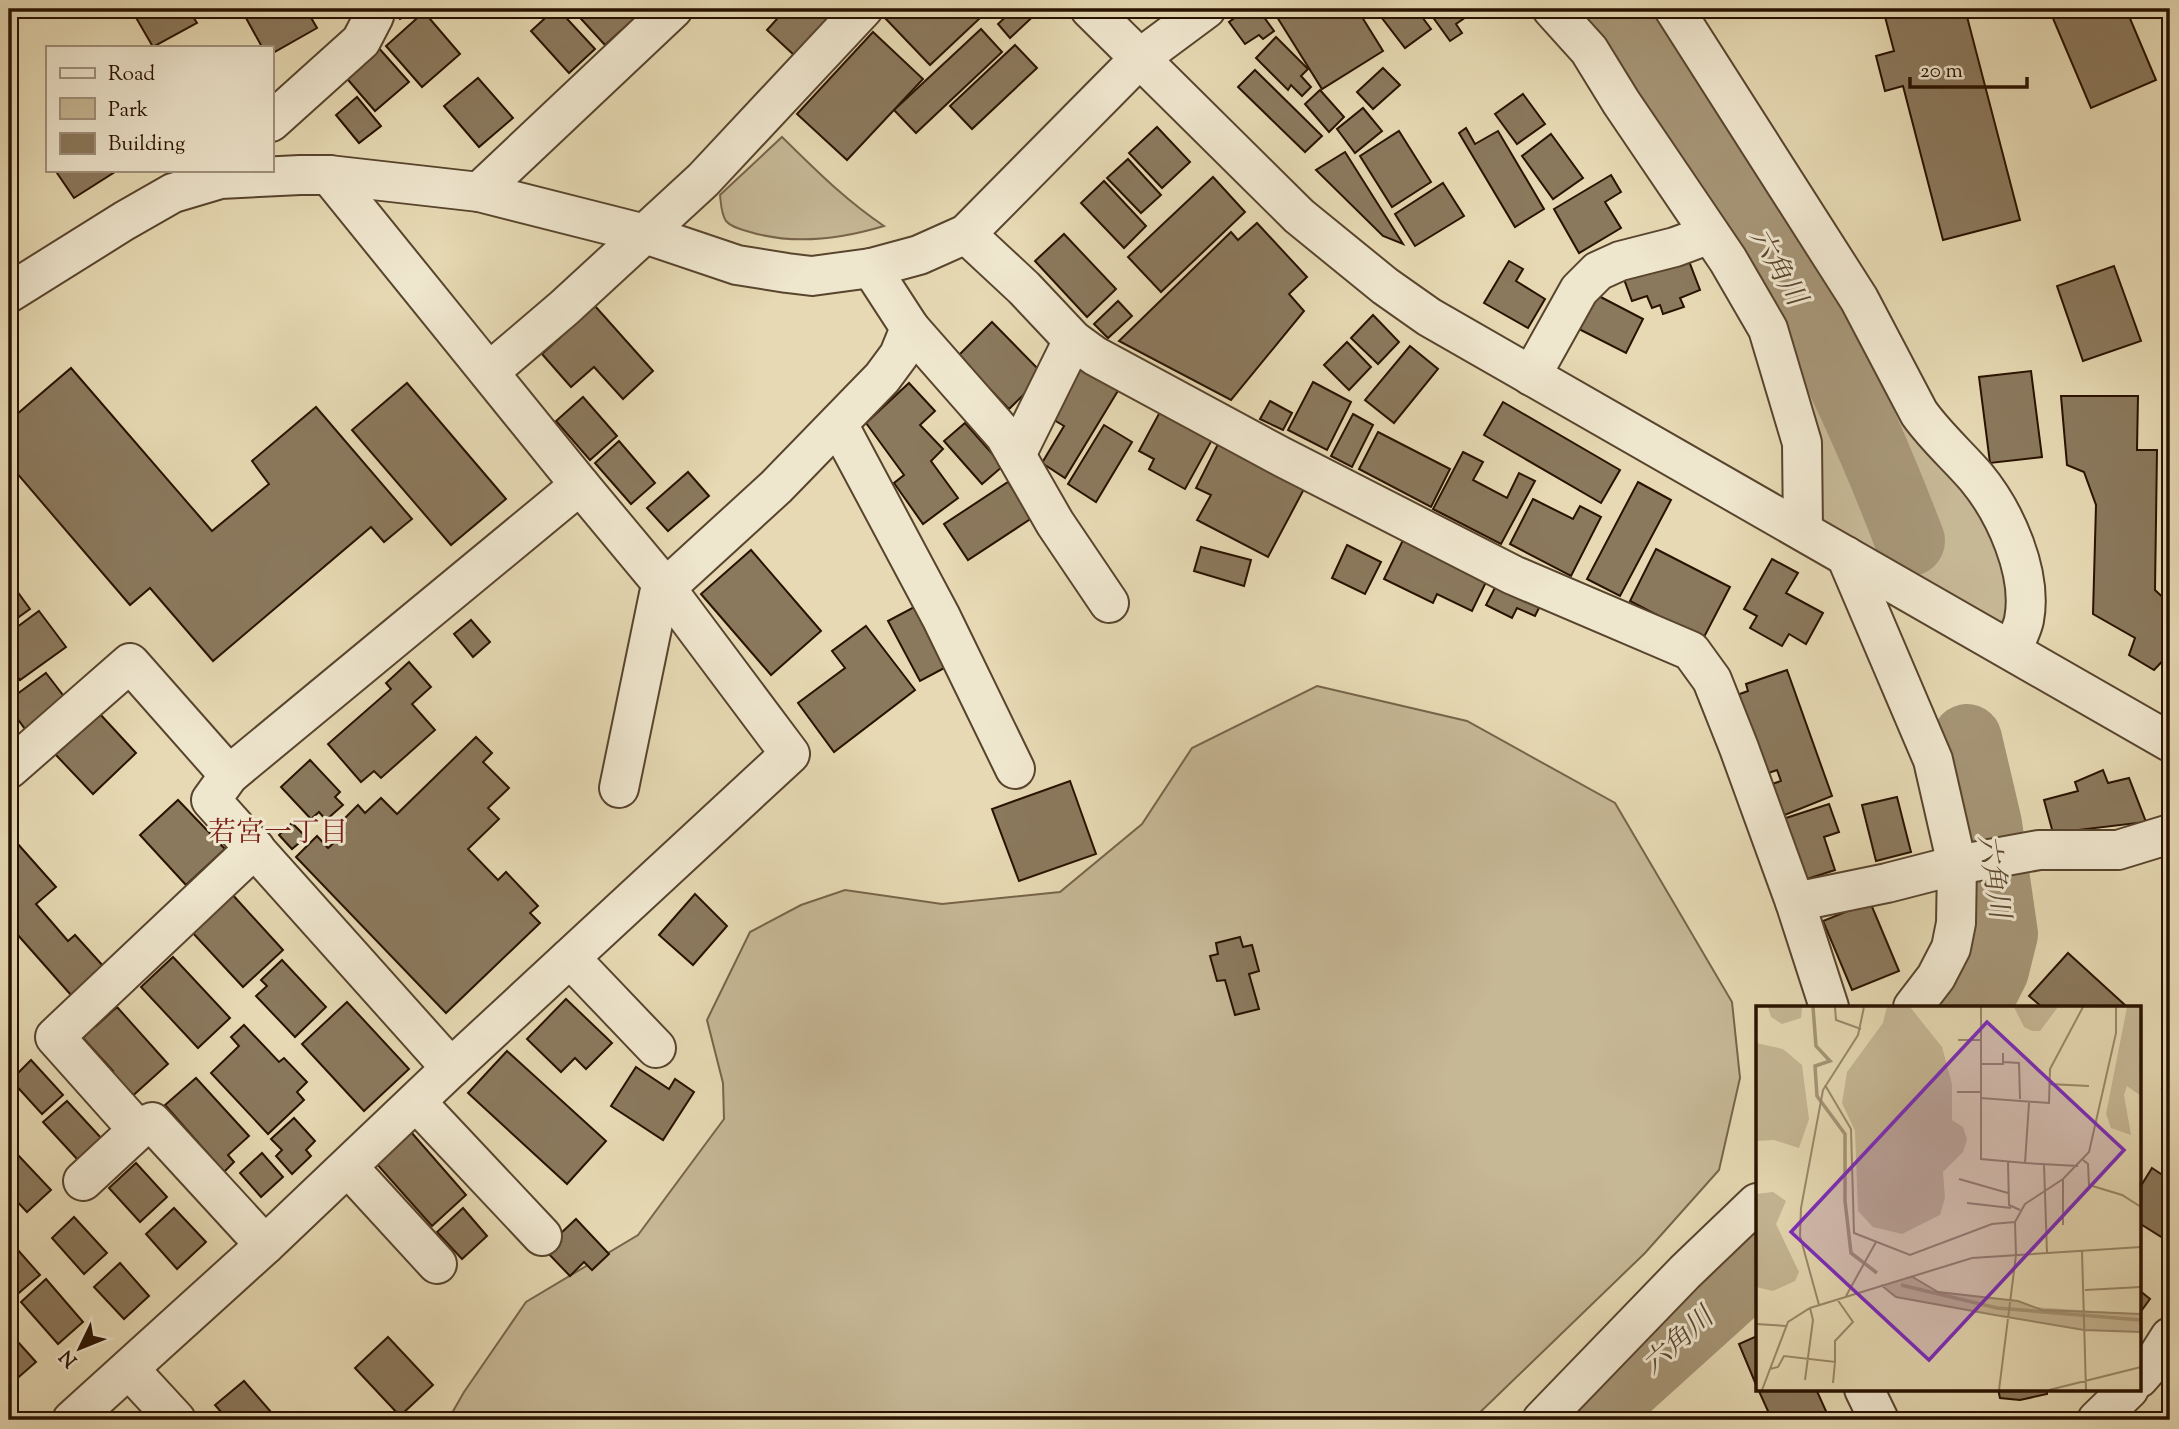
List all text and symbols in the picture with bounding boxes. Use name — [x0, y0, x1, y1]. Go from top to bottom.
legend — [46, 46, 273, 172]
scale bar — [1910, 46, 2027, 90]
text: 20 m — [1920, 57, 1963, 87]
text: Road — [108, 60, 155, 90]
text: Park — [108, 96, 149, 126]
text: Building — [108, 130, 185, 160]
water label: 六角川 — [1738, 221, 1816, 316]
district label: 若宮一丁目 — [208, 814, 348, 854]
water label: 六角川 — [1966, 832, 2019, 924]
inset map — [1756, 1006, 2140, 1390]
water label: 六角川 — [1634, 1297, 1726, 1385]
north arrow — [46, 1314, 116, 1384]
text: N — [54, 1343, 84, 1373]

